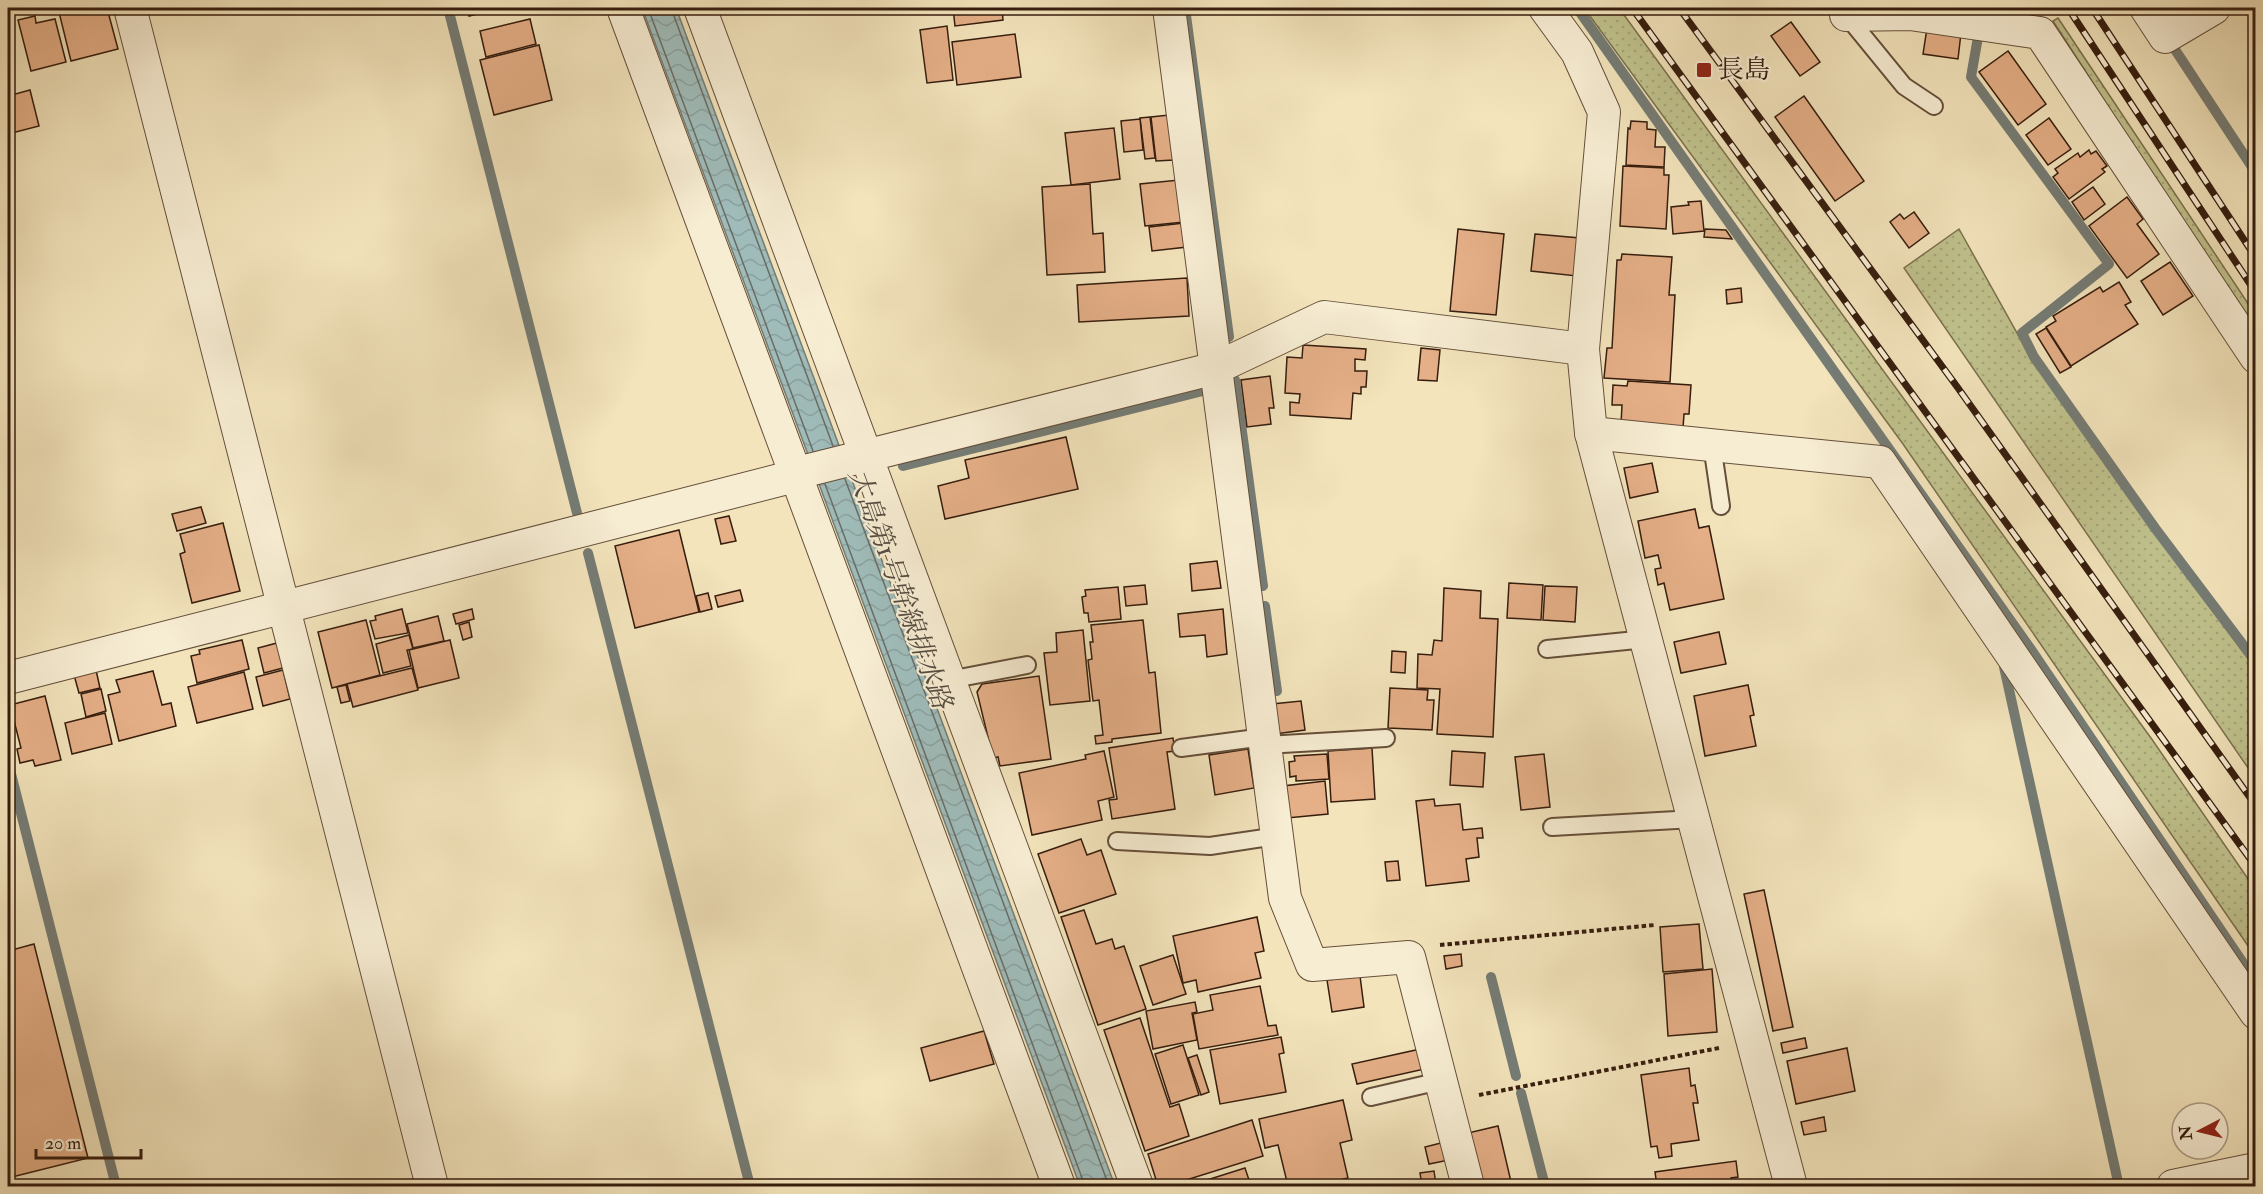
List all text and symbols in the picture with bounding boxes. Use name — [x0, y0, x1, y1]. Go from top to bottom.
place label: 長島 — [1718, 54, 1770, 86]
marker: 長島 — [1695, 61, 1713, 79]
water label: 大島第1号幹線排水路 — [841, 465, 959, 715]
north arrow — [2170, 1101, 2230, 1161]
scale bar — [36, 1122, 141, 1160]
text: N — [2175, 1124, 2197, 1142]
text: 20 m — [45, 1132, 81, 1155]

